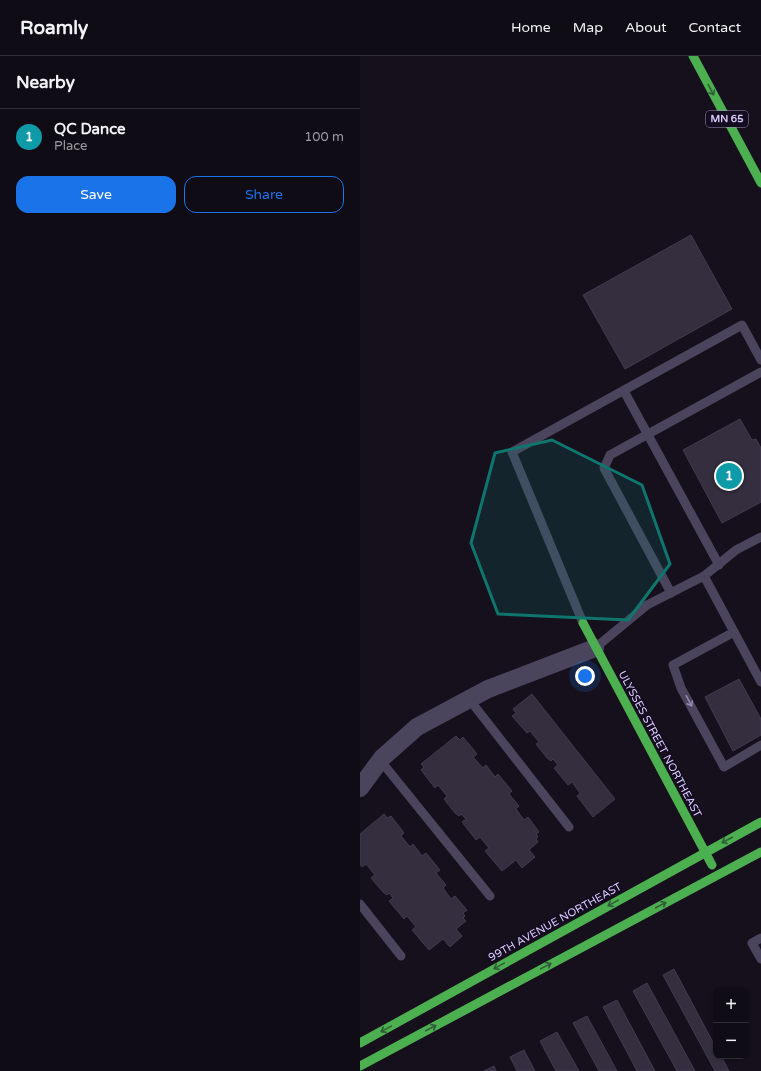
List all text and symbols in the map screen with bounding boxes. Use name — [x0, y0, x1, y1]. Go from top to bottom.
text: Roamly — [20, 17, 88, 39]
text: Home — [511, 19, 551, 36]
text: Map — [573, 19, 603, 36]
text: About — [625, 19, 667, 36]
text: Contact — [689, 19, 741, 36]
text: Nearby — [16, 72, 75, 93]
one-way arrow — [708, 84, 716, 96]
road number: MN 65 — [706, 111, 748, 127]
text: QC Dance — [54, 120, 126, 138]
text: 1 — [25, 129, 33, 145]
text: 100 m — [304, 129, 344, 145]
text: Place — [54, 138, 87, 154]
button: Save — [16, 176, 176, 213]
button: Share — [184, 176, 344, 213]
pin: 1 — [716, 461, 742, 491]
your location — [575, 666, 595, 686]
street label: ULYSSES STREET NORTHEAST — [616, 668, 704, 820]
one-way arrow — [685, 695, 693, 707]
one-way arrow — [721, 837, 733, 845]
street label: 99TH AVENUE NORTHEAST — [486, 880, 624, 964]
one-way arrow — [607, 900, 619, 908]
one-way arrow — [655, 901, 667, 908]
one-way arrow — [540, 962, 552, 970]
one-way arrow — [493, 963, 505, 971]
map controls — [713, 987, 749, 1059]
button: + — [713, 987, 749, 1023]
one-way arrow — [425, 1023, 437, 1031]
button: − — [713, 1023, 749, 1059]
one-way arrow — [380, 1026, 392, 1034]

